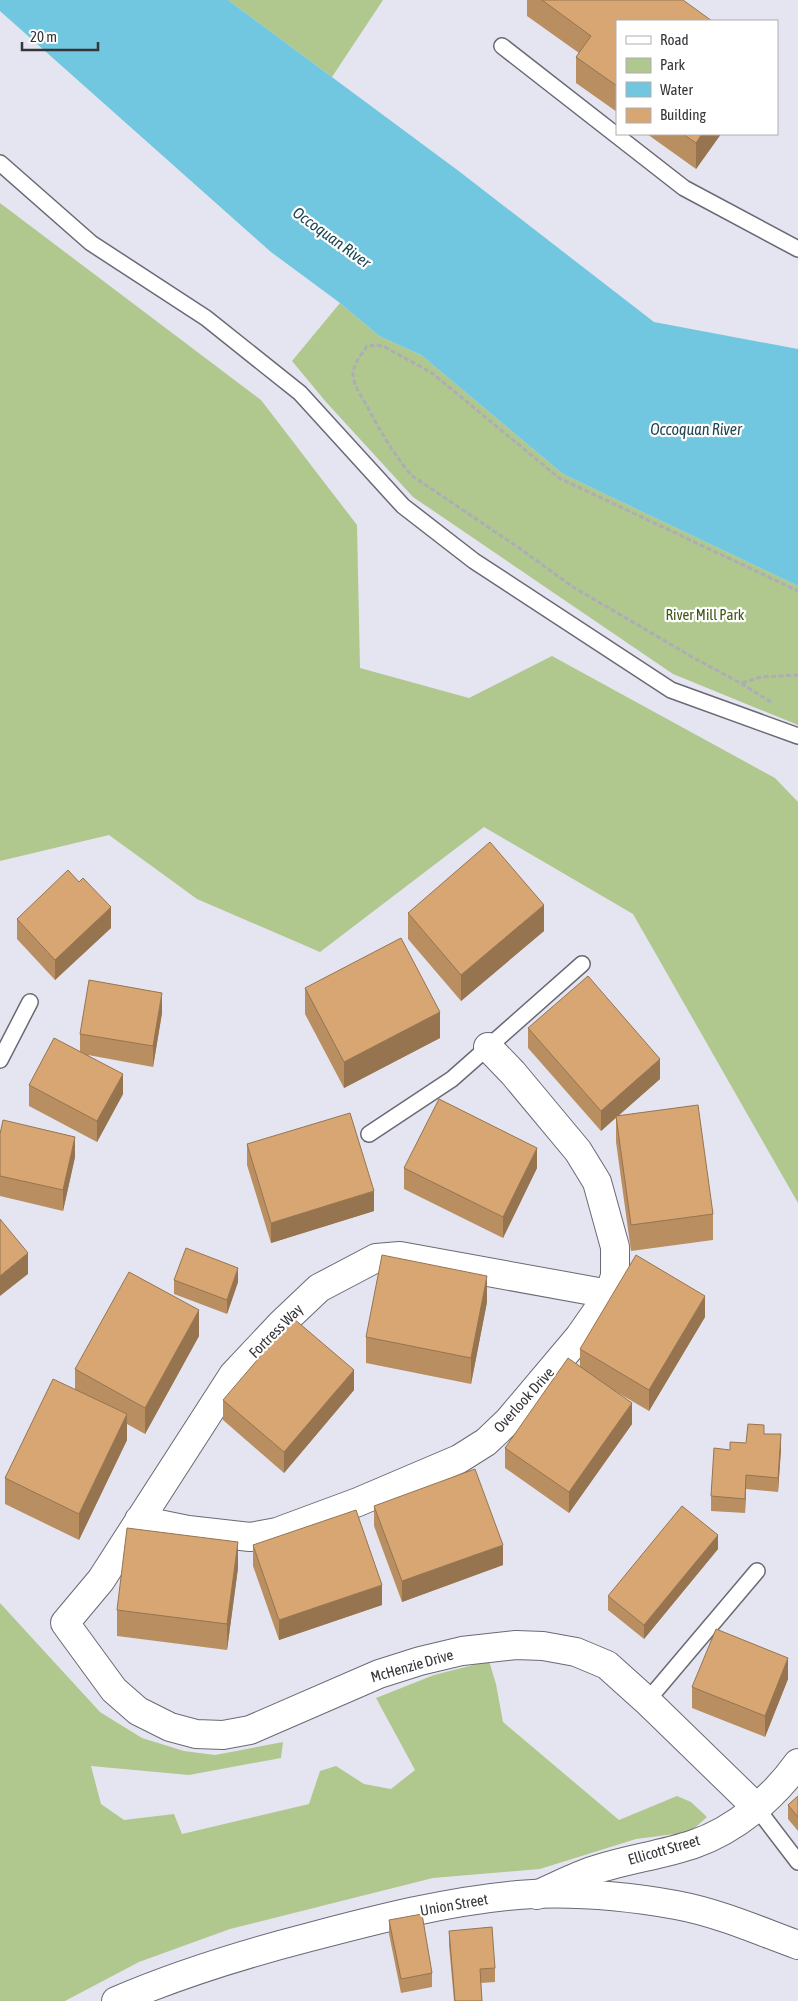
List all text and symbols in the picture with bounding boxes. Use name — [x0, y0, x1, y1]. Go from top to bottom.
scale bar — [22, 20, 99, 52]
legend — [616, 20, 778, 135]
text: 20 m — [30, 28, 57, 45]
text: Road — [660, 31, 689, 48]
text: Park — [660, 56, 685, 73]
text: Water — [660, 81, 693, 98]
text: Building — [660, 106, 706, 123]
water label: Occoquan River — [289, 203, 375, 273]
water label: Occoquan River — [650, 420, 743, 439]
park label: River Mill Park — [666, 606, 745, 623]
street label: Fortress Way — [245, 1300, 306, 1361]
street label: Overlook Drive — [490, 1363, 557, 1436]
street label: McHenzie Drive — [369, 1646, 455, 1685]
street label: Ellicott Street — [626, 1831, 702, 1868]
street label: Union Street — [419, 1890, 489, 1919]

